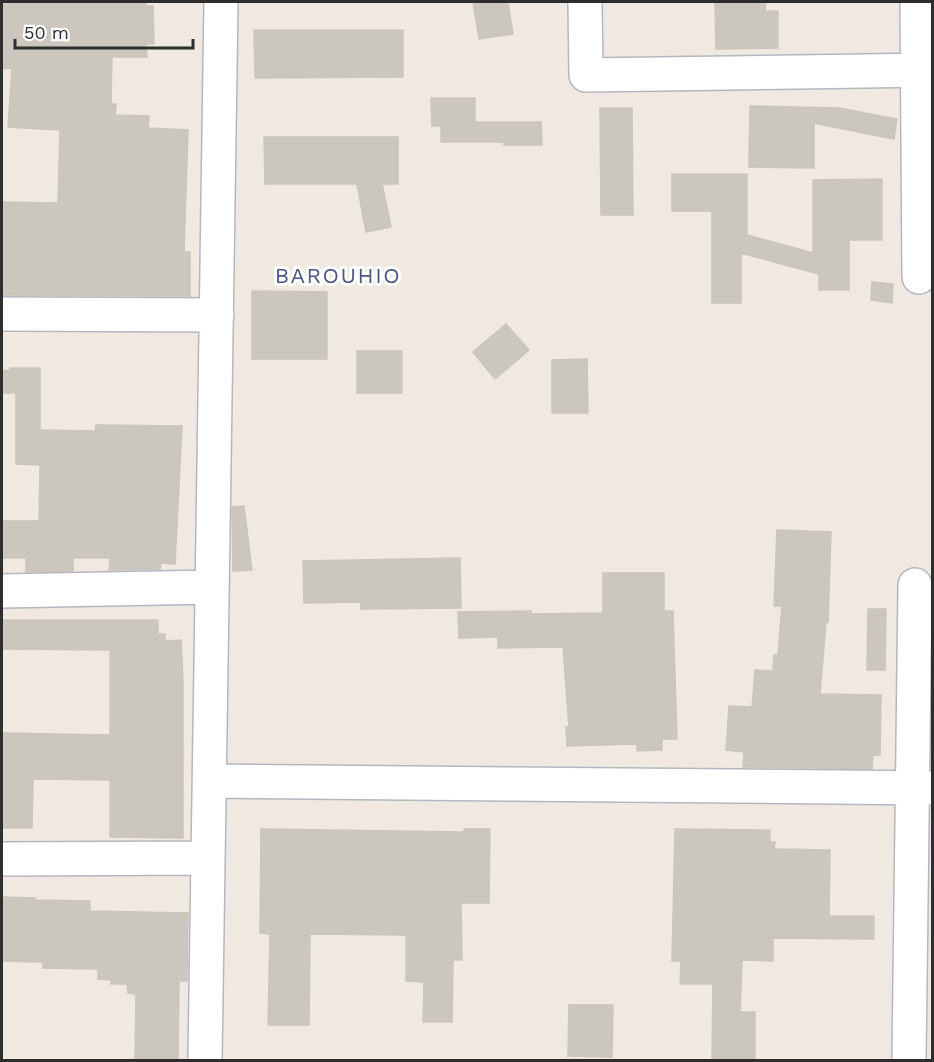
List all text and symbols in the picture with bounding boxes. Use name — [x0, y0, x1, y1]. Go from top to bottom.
scale bar — [15, 12, 194, 50]
text: 50 m — [24, 22, 69, 43]
district label: BAROUHIO — [275, 263, 401, 288]

